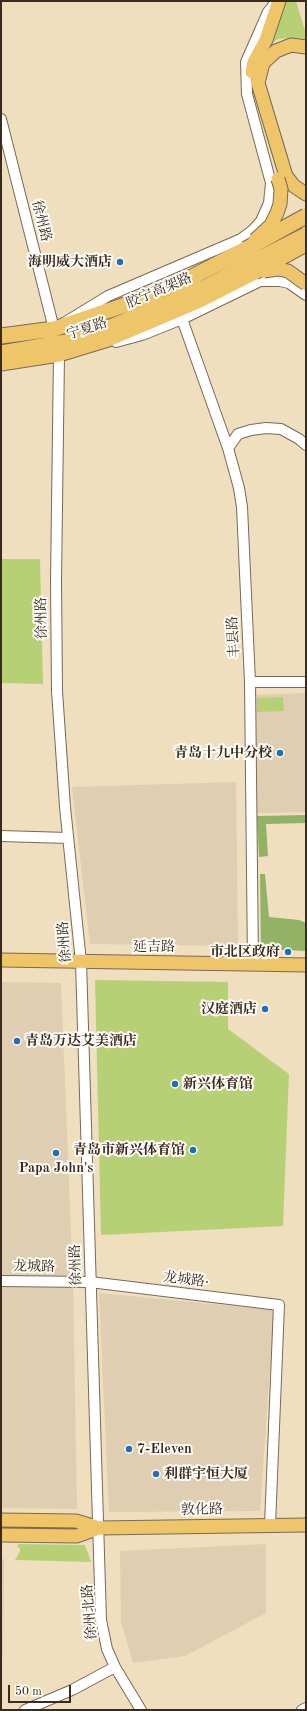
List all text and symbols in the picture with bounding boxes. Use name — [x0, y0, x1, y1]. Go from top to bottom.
street label: 徐州路 — [28, 199, 54, 243]
place label: 海明威大酒店 — [28, 254, 112, 270]
marker: 海明威大酒店 — [115, 257, 125, 267]
street label: 胶宁高架路 — [124, 270, 194, 312]
street label: 宁夏路 — [64, 315, 110, 343]
street label: 徐州路 — [33, 597, 51, 639]
street label: 丰县路 — [225, 616, 243, 658]
place label: 青岛十九中分校 — [174, 745, 272, 761]
marker: 青岛十九中分校 — [275, 748, 285, 758]
street label: 徐州路 — [55, 920, 75, 964]
street label: 延吉路 — [133, 939, 175, 955]
place label: 市北区政府 — [210, 944, 280, 960]
marker: 市北区政府 — [283, 947, 293, 957]
place label: 汉庭酒店 — [201, 1001, 257, 1017]
marker: 汉庭酒店 — [260, 1004, 270, 1014]
place label: 青岛万达艾美酒店 — [25, 1033, 137, 1049]
marker: 青岛万达艾美酒店 — [12, 1036, 22, 1046]
place label: 新兴体育馆 — [183, 1076, 253, 1092]
marker: 新兴体育馆 — [170, 1079, 180, 1089]
place label: 青岛市新兴体育馆 — [73, 1142, 185, 1158]
marker: 青岛市新兴体育馆 — [188, 1145, 198, 1155]
marker: Papa John's — [51, 1148, 61, 1158]
place label: Papa John's — [19, 1160, 93, 1176]
street label: 徐州路 — [67, 1244, 85, 1286]
street label: 龙城路 — [13, 1258, 55, 1276]
street label: 龙城路· — [162, 1269, 210, 1291]
place label: 7-Eleven — [137, 1441, 192, 1457]
marker: 7-Eleven — [124, 1444, 134, 1454]
place label: 利群宇恒大厦 — [164, 1466, 248, 1482]
marker: 利群宇恒大厦 — [151, 1469, 161, 1479]
street label: 敦化路 — [181, 1501, 223, 1519]
street label: 徐州北路 — [79, 1583, 101, 1641]
scale bar — [10, 1677, 73, 1703]
text: 50 m — [15, 1686, 42, 1698]

